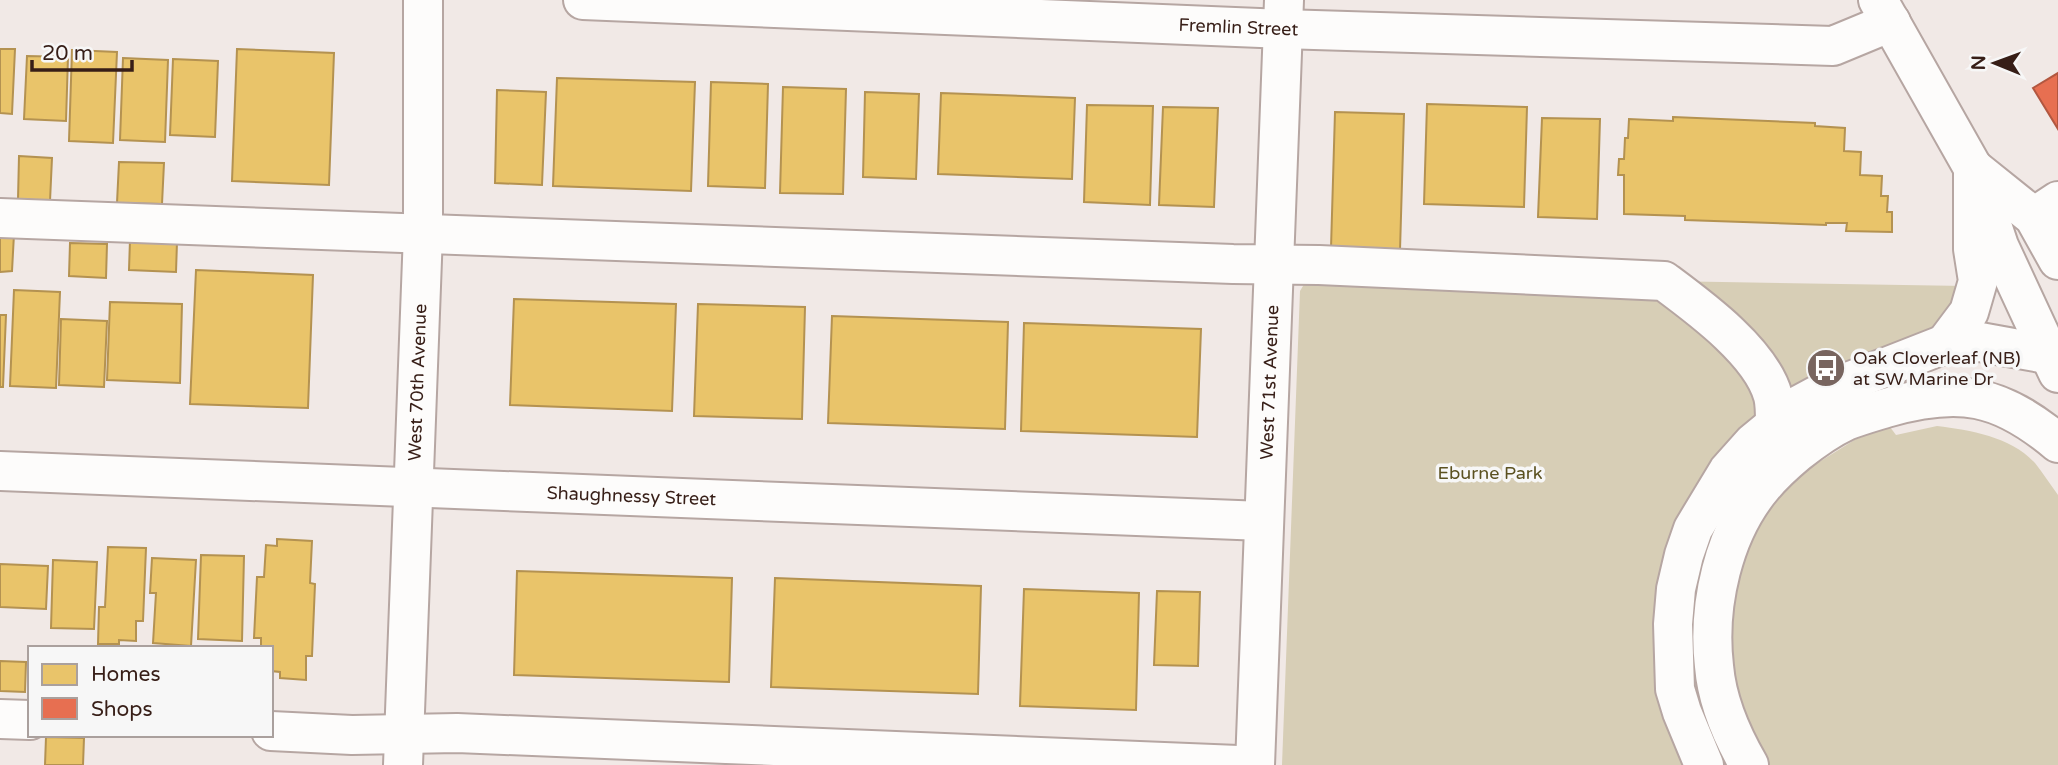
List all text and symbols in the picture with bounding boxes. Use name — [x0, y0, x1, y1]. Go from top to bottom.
street label: Fremlin Street — [1178, 14, 1299, 41]
scale bar — [32, 28, 131, 72]
north arrow — [1960, 28, 2030, 98]
text: 20 m — [42, 41, 93, 66]
text: N — [1968, 55, 1990, 71]
street label: West 70th Avenue — [403, 303, 431, 461]
street label: West 71st Avenue — [1256, 304, 1283, 460]
bus stop icon: Oak Cloverleaf (NB) at SW Marine Dr — [1805, 347, 1847, 389]
place label: Oak Cloverleaf (NB) at SW Marine Dr — [1853, 347, 2021, 390]
park label: Eburne Park — [1438, 462, 1543, 484]
street label: Shaughnessy Street — [546, 482, 717, 510]
legend — [28, 646, 273, 737]
text: Homes — [91, 662, 161, 687]
text: Shops — [91, 697, 153, 722]

